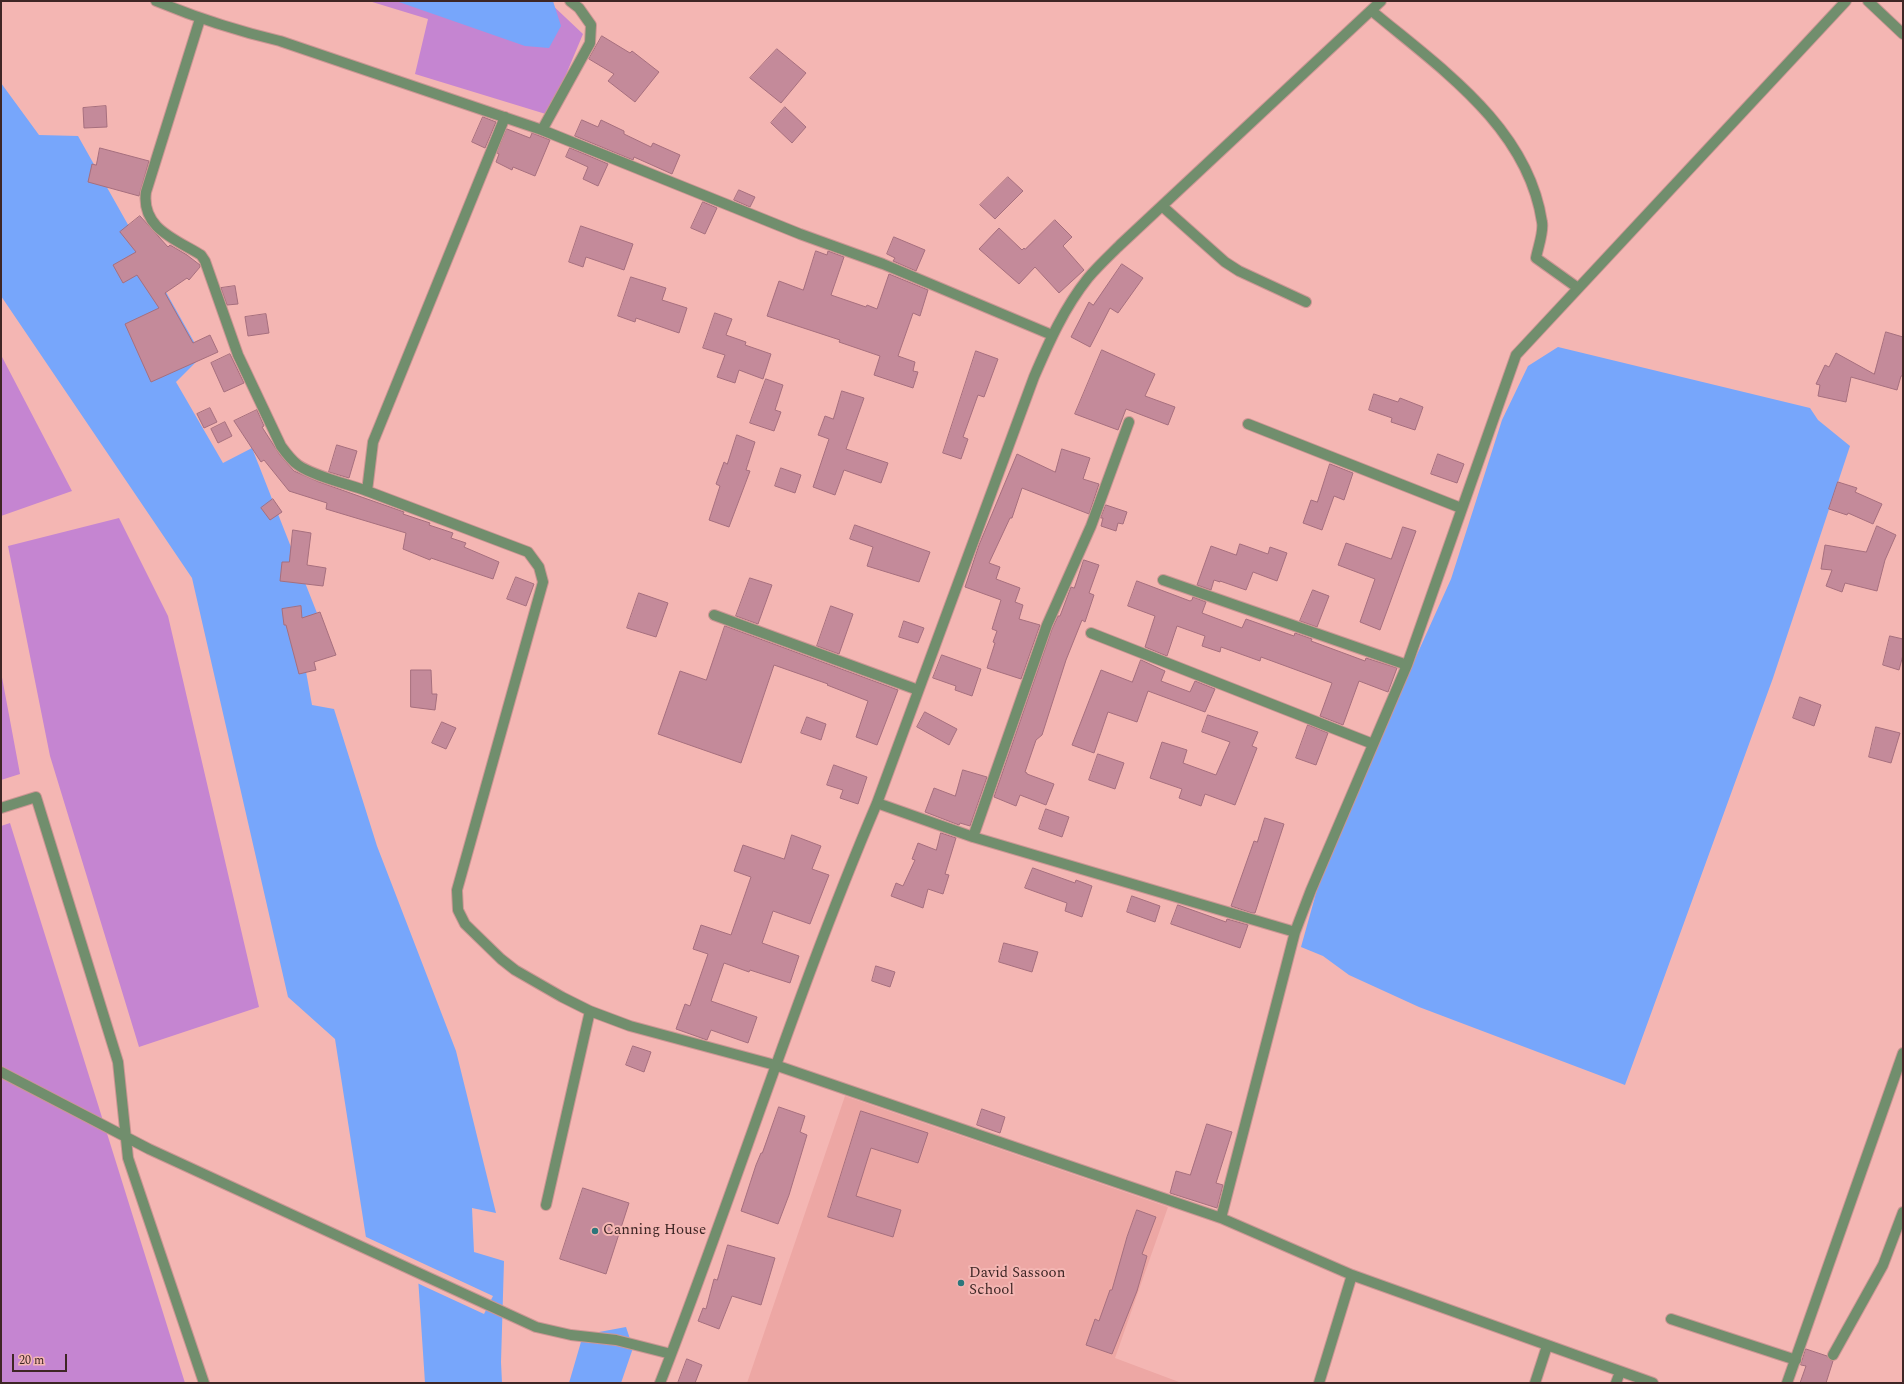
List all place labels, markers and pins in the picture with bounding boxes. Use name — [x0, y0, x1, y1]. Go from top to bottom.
place label: Canning House — [603, 1222, 706, 1240]
marker: Canning House — [590, 1226, 600, 1236]
place label: David Sassoon School — [969, 1265, 1065, 1300]
marker: David Sassoon School — [956, 1278, 966, 1288]

